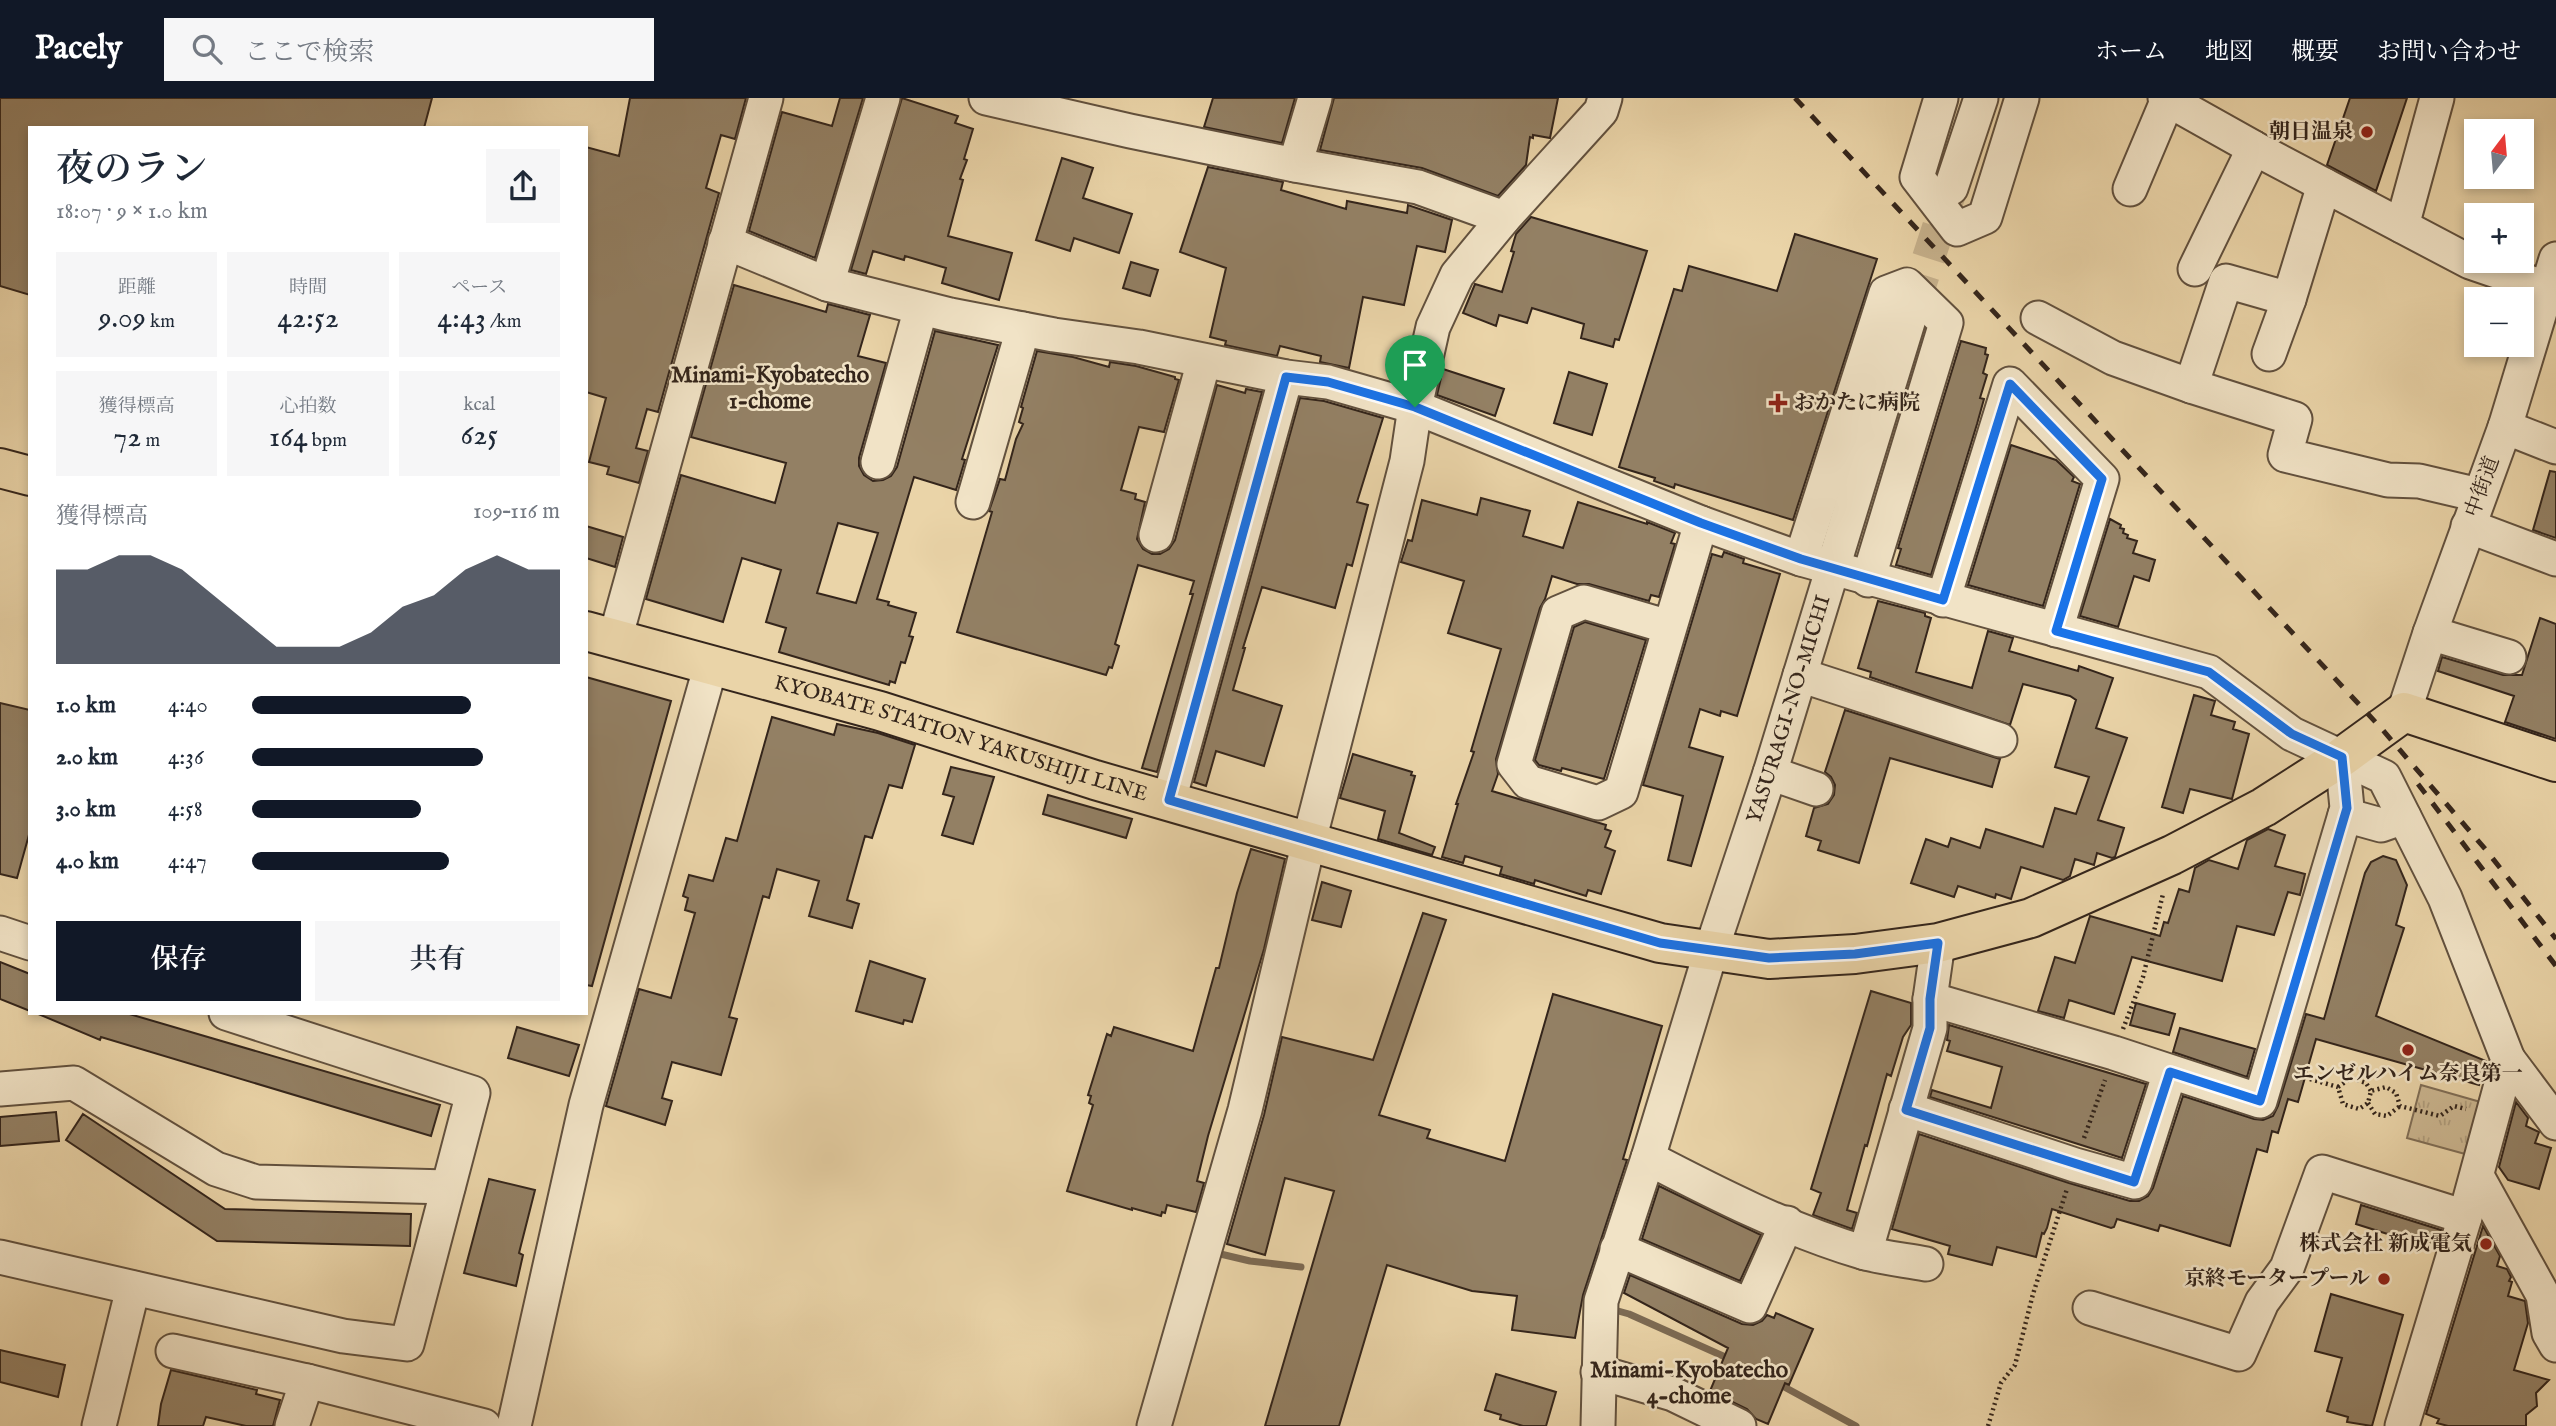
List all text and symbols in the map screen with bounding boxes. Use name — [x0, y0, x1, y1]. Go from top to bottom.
search box — [164, 18, 654, 81]
text: Pacely — [35, 28, 122, 70]
icon: search — [188, 30, 226, 68]
text: ここで検索 — [244, 36, 374, 69]
text: ホーム — [2095, 37, 2167, 68]
text: 地図 — [2205, 37, 2253, 68]
text: 概要 — [2291, 37, 2339, 68]
text: お問い合わせ — [2377, 37, 2521, 68]
place label: 朝日温泉 — [2269, 119, 2353, 146]
north arrow — [2464, 119, 2534, 189]
map controls — [2464, 119, 2534, 357]
marker: 朝日温泉 — [2359, 124, 2375, 140]
text: 夜のラン — [56, 147, 208, 195]
button: share — [486, 149, 560, 223]
text: 18:07 · 9 × 1.0 km — [56, 197, 208, 226]
button: + — [2464, 203, 2534, 273]
text: 距離 — [118, 276, 156, 300]
text: 時間 — [289, 276, 327, 300]
text: ペース — [451, 276, 507, 300]
button: − — [2464, 287, 2534, 357]
text: 9.09 — [98, 300, 146, 338]
text: 42:52 — [277, 300, 339, 338]
text: 4:43 — [437, 300, 486, 338]
text: km — [146, 310, 175, 334]
text: /km — [486, 310, 521, 334]
pin — [1385, 335, 1445, 407]
icon: arrive — [1396, 346, 1434, 384]
district label: Minami-Kyobatecho 1-chome — [671, 361, 870, 416]
place label: おかたに病院 — [1794, 390, 1920, 417]
text: kcal — [463, 393, 495, 417]
marker: おかたに病院 — [1768, 393, 1788, 413]
text: 獲得標高 — [99, 395, 175, 419]
text: 心拍数 — [279, 395, 337, 419]
text: 625 — [461, 417, 498, 455]
text: 72 — [113, 419, 141, 457]
text: 164 — [269, 419, 308, 457]
text: m — [141, 429, 160, 453]
text: bpm — [308, 429, 347, 453]
street label: 中街道 — [2460, 453, 2506, 521]
text: 109–116 m — [473, 497, 560, 526]
text: 獲得標高 — [56, 502, 148, 531]
street label: YASURAGI-NO-MICHI — [1741, 592, 1837, 827]
street label: KYOBATE STATION YAKUSHIJI LINE — [771, 669, 1151, 808]
text: 1.0 km — [56, 691, 116, 720]
text: 4:40 — [168, 691, 208, 720]
text: 2.0 km — [56, 743, 118, 772]
text: 4:36 — [168, 743, 204, 772]
text: 3.0 km — [56, 795, 116, 824]
text: 4:58 — [168, 795, 203, 824]
text: 4.0 km — [56, 847, 119, 876]
text: 4:47 — [168, 847, 207, 876]
button: 保存 — [56, 921, 301, 1001]
button: 共有 — [315, 921, 560, 1001]
marker: エンゼルハイム奈良第一 — [2400, 1042, 2416, 1058]
place label: エンゼルハイム奈良第一 — [2293, 1061, 2523, 1088]
place label: 株式会社 新成電気 — [2299, 1231, 2472, 1258]
marker: 株式会社 新成電気 — [2478, 1236, 2494, 1252]
place label: 京終モータープール — [2184, 1266, 2370, 1293]
marker: 京終モータープール — [2376, 1271, 2392, 1287]
district label: Minami-Kyobatecho 4-chome — [1590, 1356, 1789, 1411]

